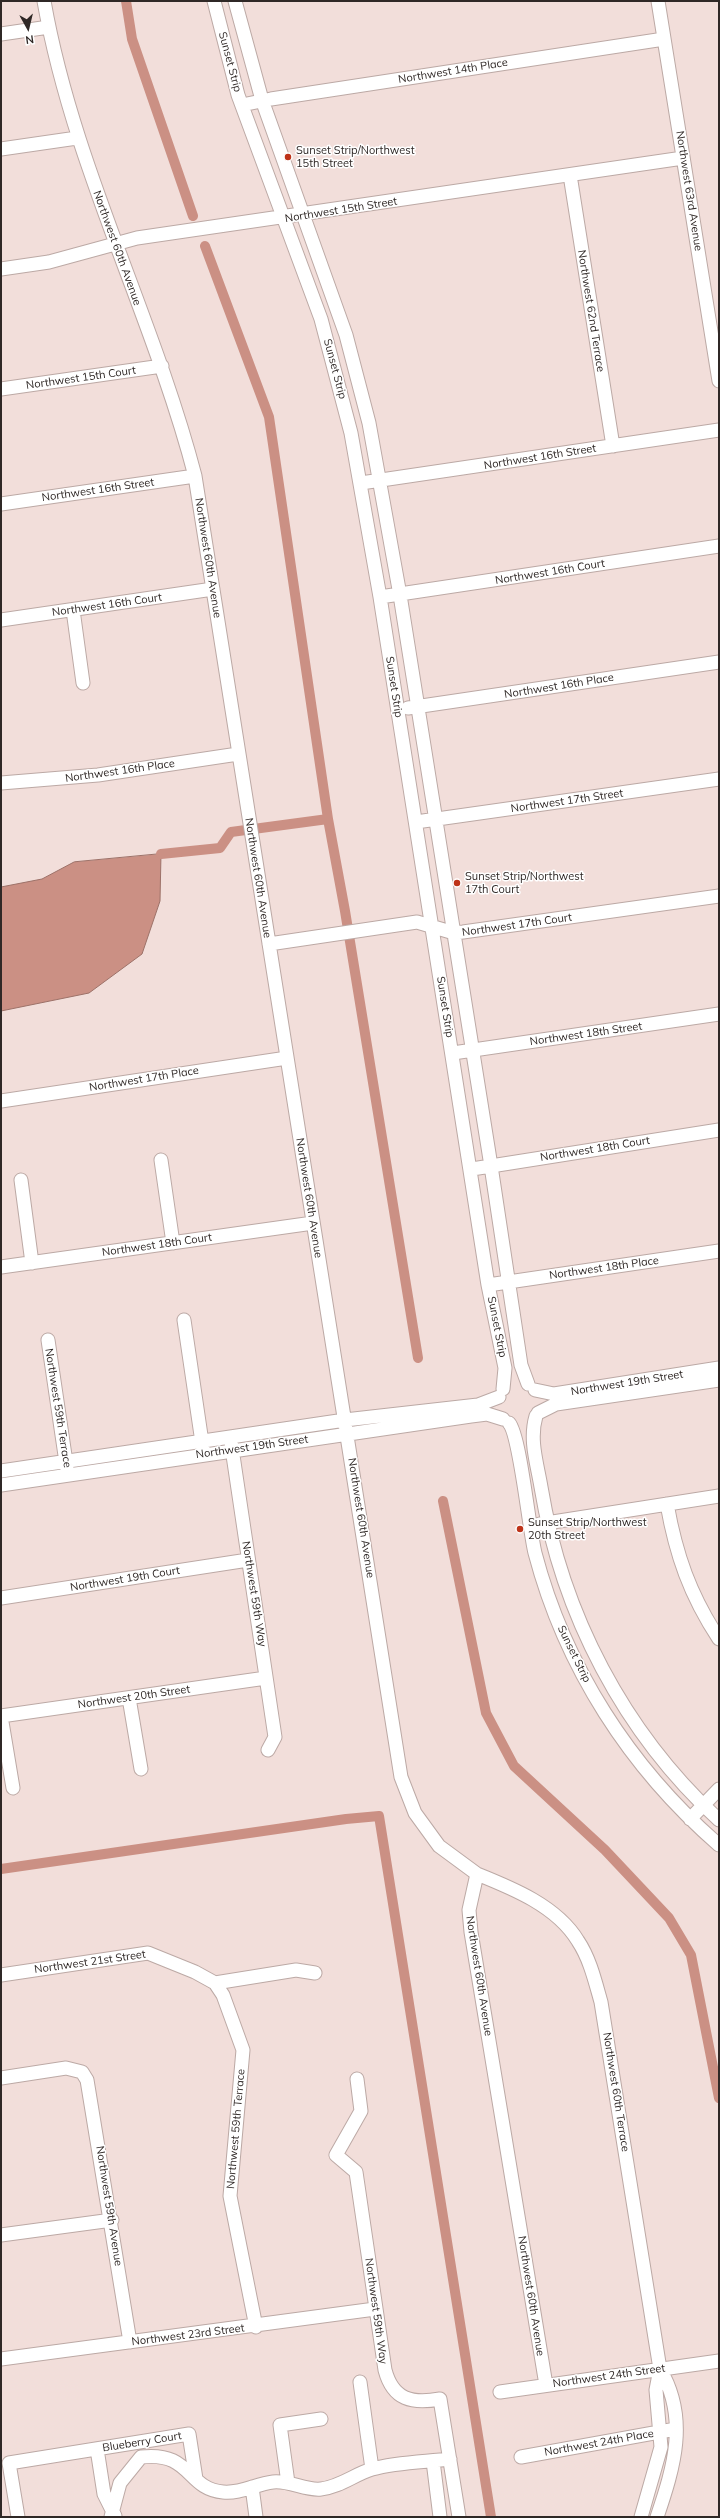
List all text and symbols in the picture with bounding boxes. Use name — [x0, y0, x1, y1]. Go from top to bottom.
north arrow — [8, 8, 48, 48]
street label: Sunset Strip — [216, 30, 244, 94]
text: N — [25, 32, 35, 47]
street label: Northwest 14th Place — [397, 56, 509, 86]
street label: Northwest 63rd Avenue — [673, 130, 705, 252]
place label: Sunset Strip/Northwest 15th Street — [296, 144, 415, 170]
marker: Sunset Strip/Northwest 15th Street — [283, 152, 293, 162]
street label: Northwest 60th Avenue — [90, 189, 144, 307]
street label: Northwest 15th Street — [284, 195, 398, 225]
street label: Northwest 62nd Terrace — [575, 249, 607, 373]
street label: Sunset Strip — [321, 337, 349, 401]
street label: Northwest 15th Court — [25, 364, 137, 392]
street label: Northwest 16th Street — [483, 442, 597, 472]
street label: Northwest 16th Street — [41, 476, 155, 504]
street label: Northwest 60th Avenue — [192, 497, 224, 619]
street label: Northwest 16th Court — [494, 557, 606, 587]
street label: Northwest 16th Court — [51, 591, 163, 619]
street label: Sunset Strip — [383, 655, 405, 719]
street label: Northwest 16th Place — [503, 671, 615, 701]
street label: Northwest 16th Place — [64, 757, 176, 785]
street label: Northwest 17th Street — [510, 787, 624, 815]
street label: Northwest 60th Avenue — [242, 817, 274, 939]
place label: Sunset Strip/Northwest 17th Court — [465, 870, 584, 896]
marker: Sunset Strip/Northwest 17th Court — [452, 878, 462, 888]
street label: Northwest 17th Court — [461, 911, 573, 939]
street label: Sunset Strip — [434, 975, 456, 1039]
street label: Northwest 18th Street — [529, 1020, 643, 1048]
street label: Northwest 17th Place — [88, 1064, 200, 1094]
street label: Northwest 18th Court — [539, 1134, 651, 1164]
street label: Northwest 60th Avenue — [293, 1137, 325, 1259]
street label: Northwest 18th Court — [101, 1231, 213, 1259]
street label: Northwest 18th Place — [548, 1254, 660, 1282]
street label: Sunset Strip — [485, 1295, 509, 1359]
street label: Northwest 59th Terrace — [42, 1347, 74, 1469]
street label: Northwest 19th Street — [570, 1368, 684, 1398]
street label: Northwest 19th Street — [195, 1433, 309, 1461]
street label: Northwest 60th Avenue — [345, 1457, 377, 1579]
place label: Sunset Strip/Northwest 20th Street — [528, 1516, 647, 1542]
marker: Sunset Strip/Northwest 20th Street — [515, 1524, 525, 1534]
street label: Northwest 59th Way — [239, 1540, 269, 1648]
street label: Northwest 19th Court — [69, 1564, 181, 1594]
street label: Sunset Strip — [555, 1623, 593, 1685]
street label: Northwest 20th Street — [77, 1683, 191, 1711]
street label: Northwest 60th Avenue — [463, 1915, 495, 2037]
street label: Northwest 21st Street — [33, 1948, 147, 1976]
street label: Northwest 60th Terrace — [600, 2031, 632, 2153]
street label: Northwest 59th Terrace — [224, 2068, 248, 2190]
street label: Northwest 59th Avenue — [93, 2145, 125, 2267]
street label: Northwest 60th Avenue — [515, 2235, 547, 2357]
street label: Northwest 59th Way — [362, 2257, 390, 2365]
street label: Northwest 23rd Street — [131, 2322, 245, 2348]
street label: Northwest 24th Street — [552, 2362, 666, 2390]
street label: Northwest 24th Place — [543, 2427, 655, 2459]
street label: Blueberry Court — [101, 2429, 183, 2455]

